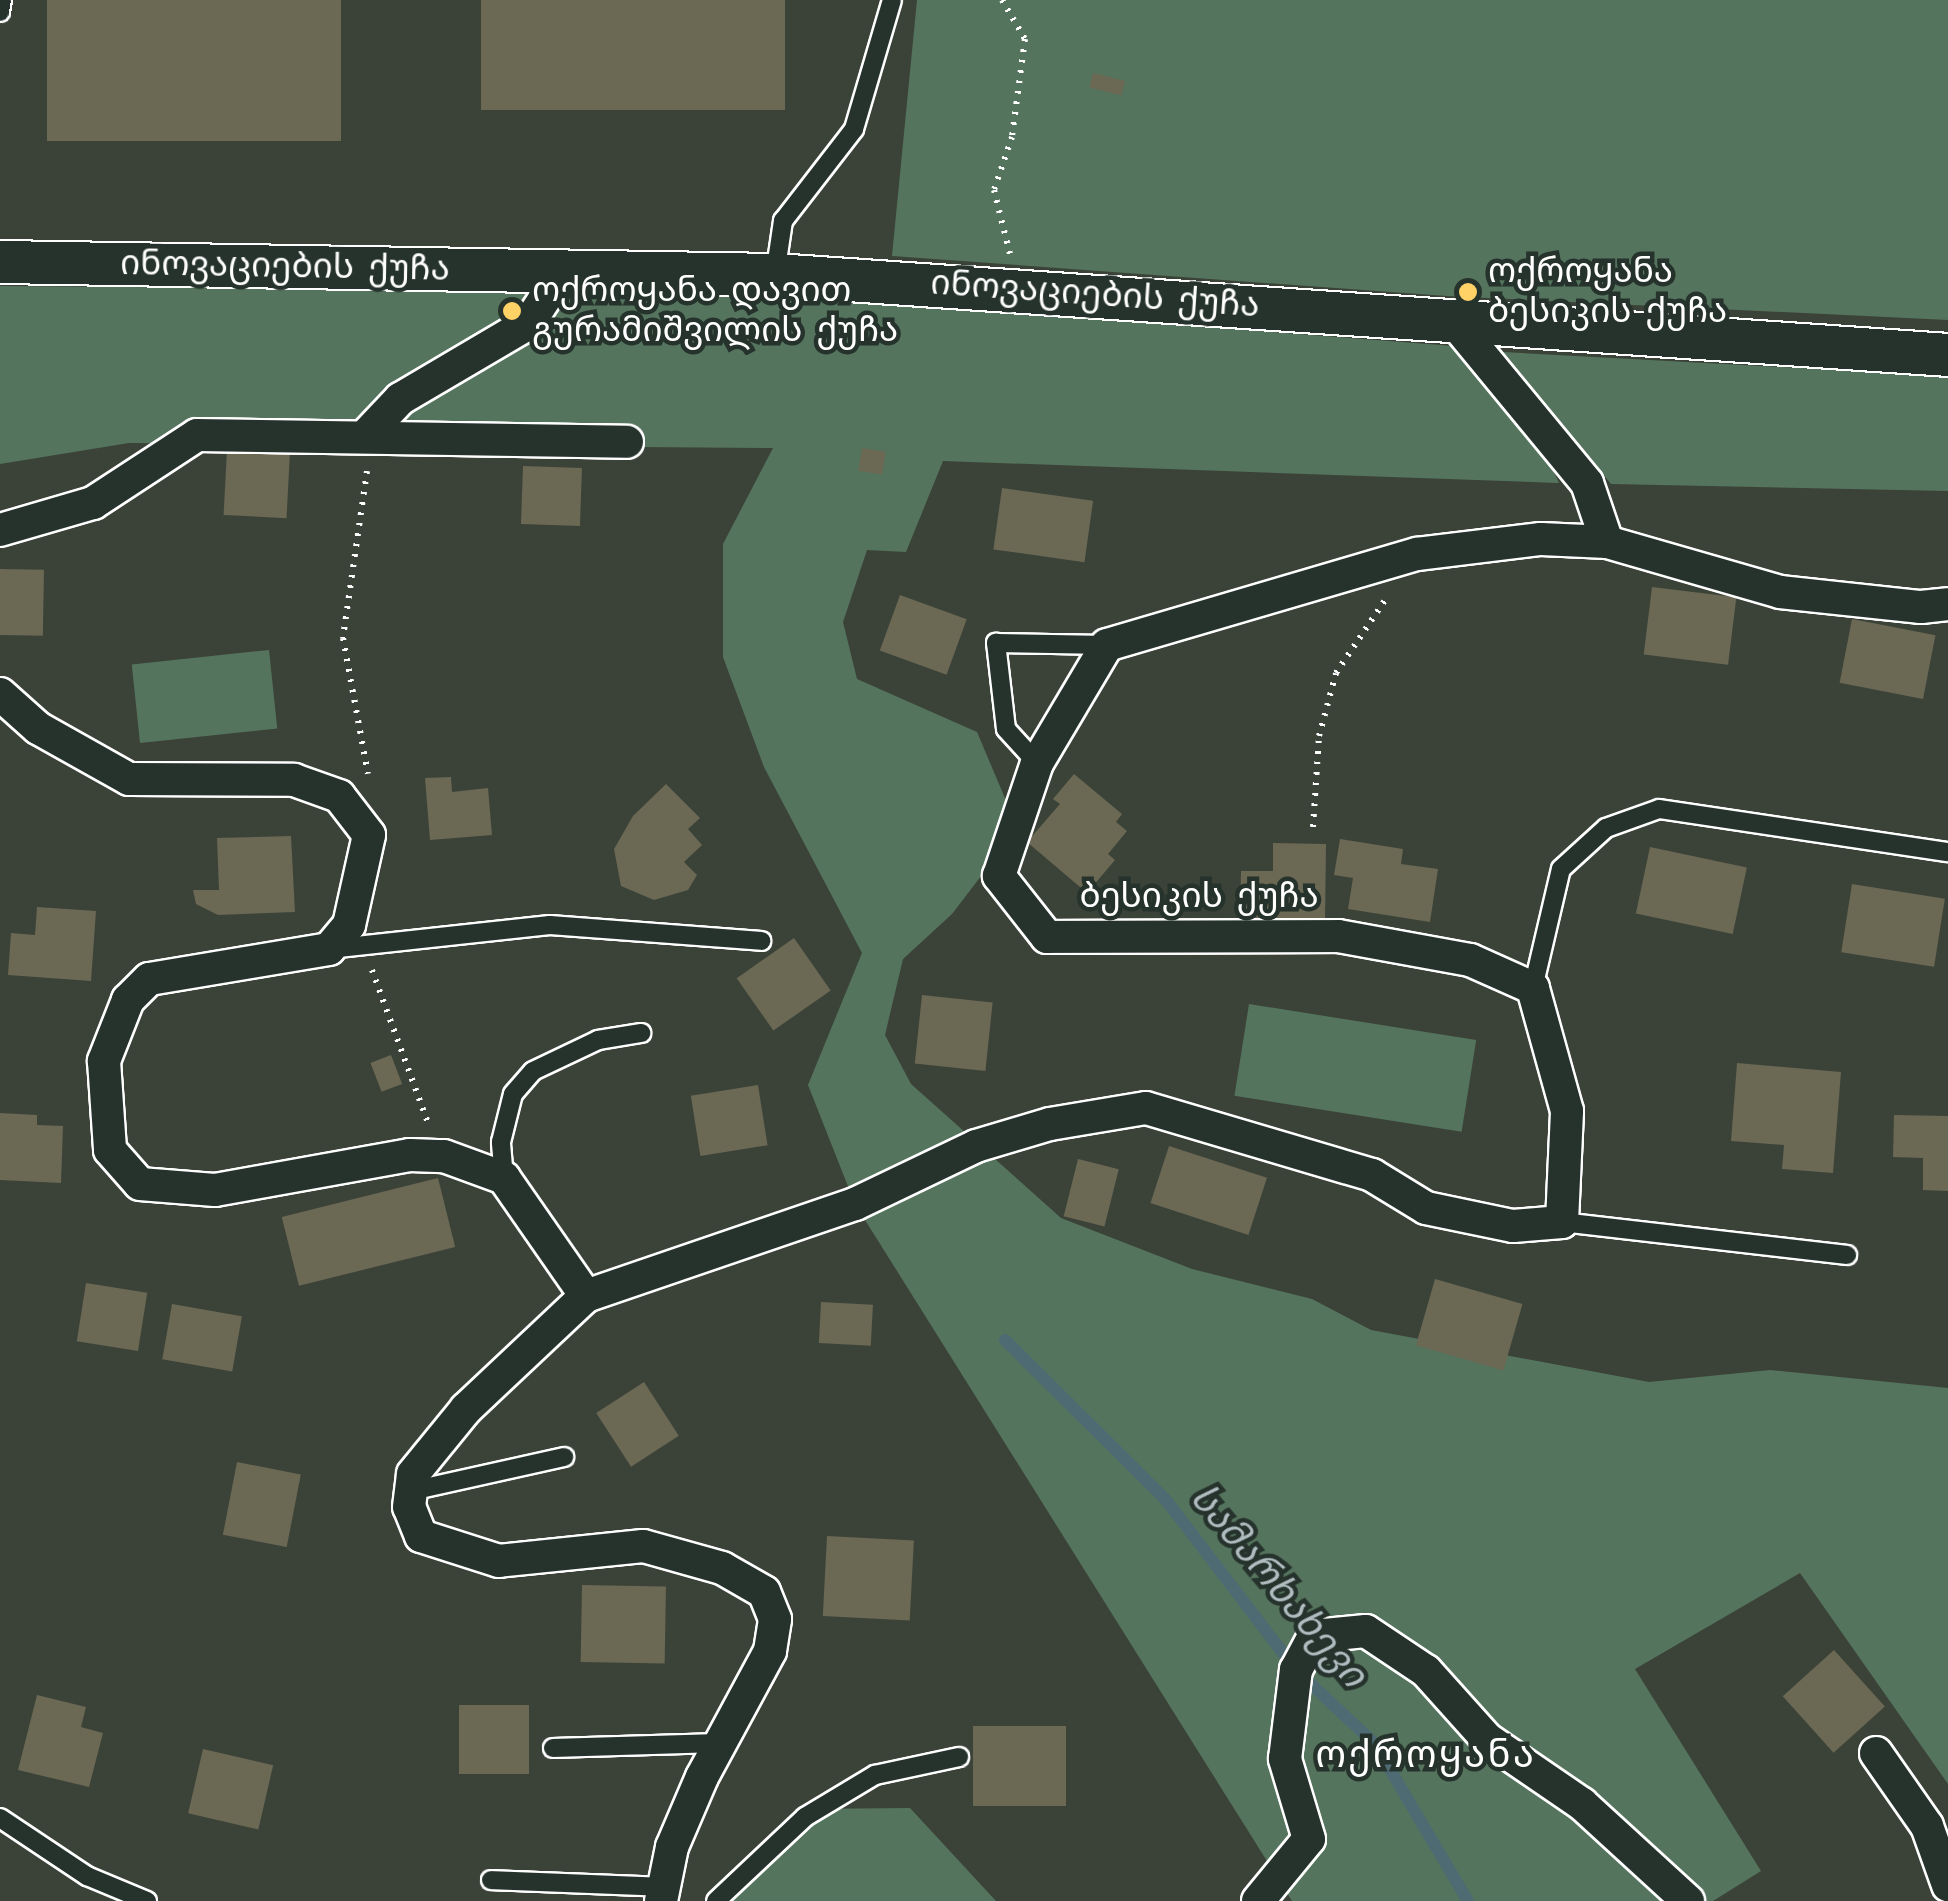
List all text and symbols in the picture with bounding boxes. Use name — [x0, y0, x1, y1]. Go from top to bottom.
street label: ინოვაციების ქუჩა — [120, 243, 450, 291]
place label: ოქროყანა ბესიკის ქუჩა — [1488, 251, 1727, 333]
street label: ინოვაციების ქუჩა — [929, 263, 1261, 327]
place label: ოქროყანა დავით გურამიშვილის ქუჩა — [532, 270, 898, 352]
marker: ოქროყანა ბესიკის ქუჩა — [1457, 281, 1479, 303]
marker: ოქროყანა დავით გურამიშვილის ქუჩა — [501, 300, 523, 322]
street label: ბესიკის ქუჩა — [1079, 876, 1319, 918]
water label: სამარხახევი — [1179, 1476, 1375, 1698]
district label: ოქროყანა — [1316, 1734, 1536, 1780]

